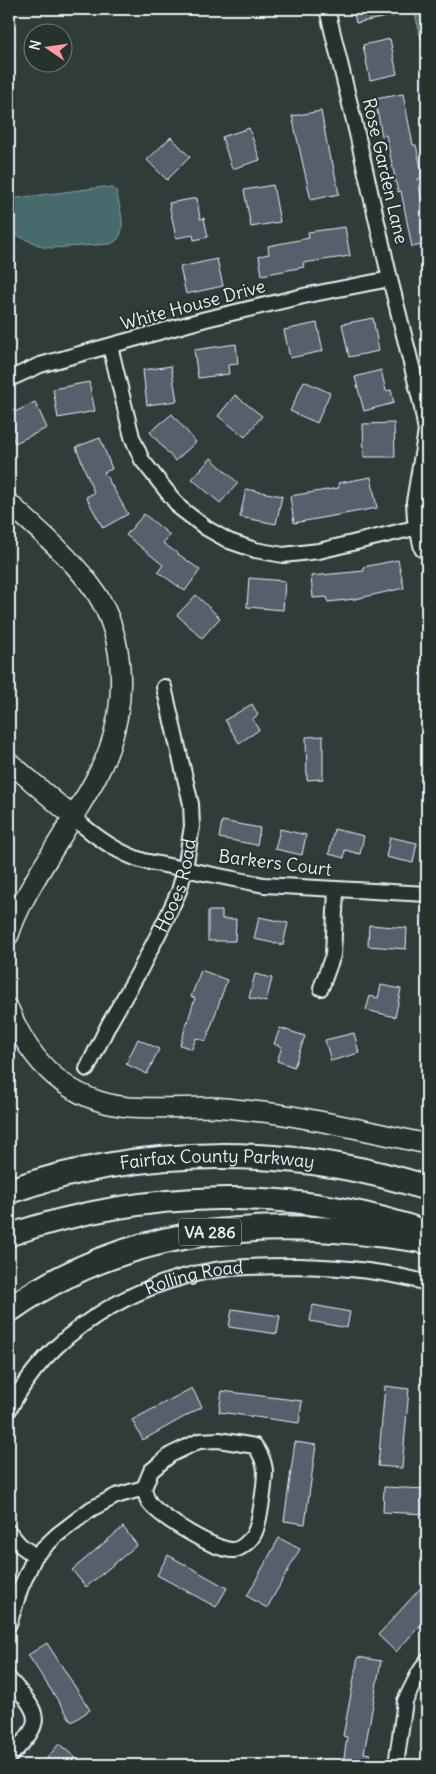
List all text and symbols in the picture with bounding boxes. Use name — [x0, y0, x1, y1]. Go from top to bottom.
north arrow — [22, 22, 72, 72]
text: N — [25, 38, 45, 52]
street label: Rose Garden Lane — [358, 96, 413, 246]
street label: White House Drive — [118, 274, 268, 335]
street label: Hooes Road — [149, 837, 201, 936]
street label: Barkers Court — [217, 844, 333, 881]
street label: Fairfax County Parkway — [118, 1144, 316, 1175]
road number: VA 286 — [179, 1218, 241, 1246]
street label: Rolling Road — [141, 1255, 244, 1300]

